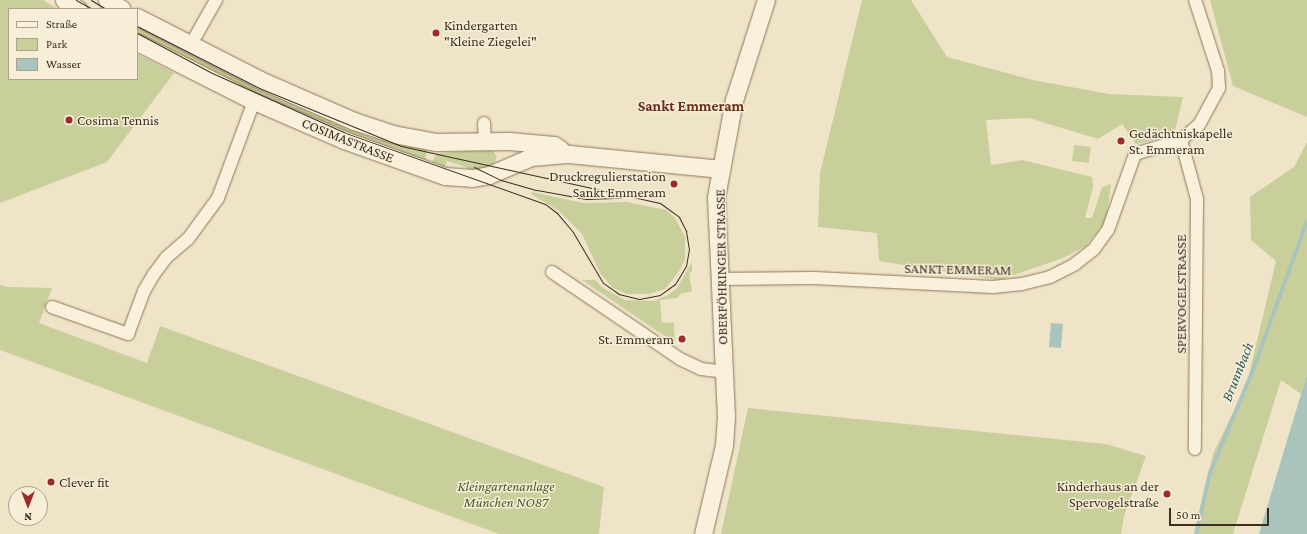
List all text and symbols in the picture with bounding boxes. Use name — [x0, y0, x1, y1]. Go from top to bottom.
legend — [8, 8, 138, 80]
text: Straße — [46, 17, 77, 31]
place label: Kindergarten "Kleine Ziegelei" — [444, 17, 537, 50]
marker: Kindergarten "Kleine Ziegelei" — [431, 28, 441, 38]
text: Park — [46, 37, 67, 51]
text: Wasser — [46, 57, 81, 71]
district label: Sankt Emmeram — [638, 98, 744, 116]
place label: Cosima Tennis — [77, 112, 159, 128]
street label: COSIMASTRASSE — [299, 114, 397, 166]
marker: Cosima Tennis — [64, 115, 74, 125]
place label: Gedächtniskapelle St. Emmeram — [1129, 125, 1233, 158]
marker: Gedächtniskapelle St. Emmeram — [1116, 136, 1126, 146]
place label: Druckregulierstation Sankt Emmeram — [549, 168, 666, 200]
marker: Druckregulierstation Sankt Emmeram — [669, 179, 679, 189]
street label: OBERFÖHRINGER STRASSE — [711, 189, 731, 345]
street label: SPERVOGELSTRASSE — [1173, 234, 1189, 354]
street label: SANKT EMMERAM — [904, 260, 1012, 278]
place label: St. Emmeram — [598, 331, 674, 347]
marker: St. Emmeram — [677, 334, 687, 344]
water label: Brunnbach — [1218, 340, 1258, 404]
place label: Clever fit — [59, 474, 109, 490]
marker: Clever fit — [46, 477, 56, 487]
park label: Kleingartenanlage München NO87 — [458, 478, 554, 510]
place label: Kinderhaus an der Spervogelstraße — [1057, 478, 1159, 510]
north arrow — [8, 486, 48, 526]
marker: Kinderhaus an der Spervogelstraße — [1162, 489, 1172, 499]
scale bar — [1171, 500, 1271, 526]
text: 50 m — [1176, 508, 1200, 522]
text: N — [24, 511, 32, 523]

